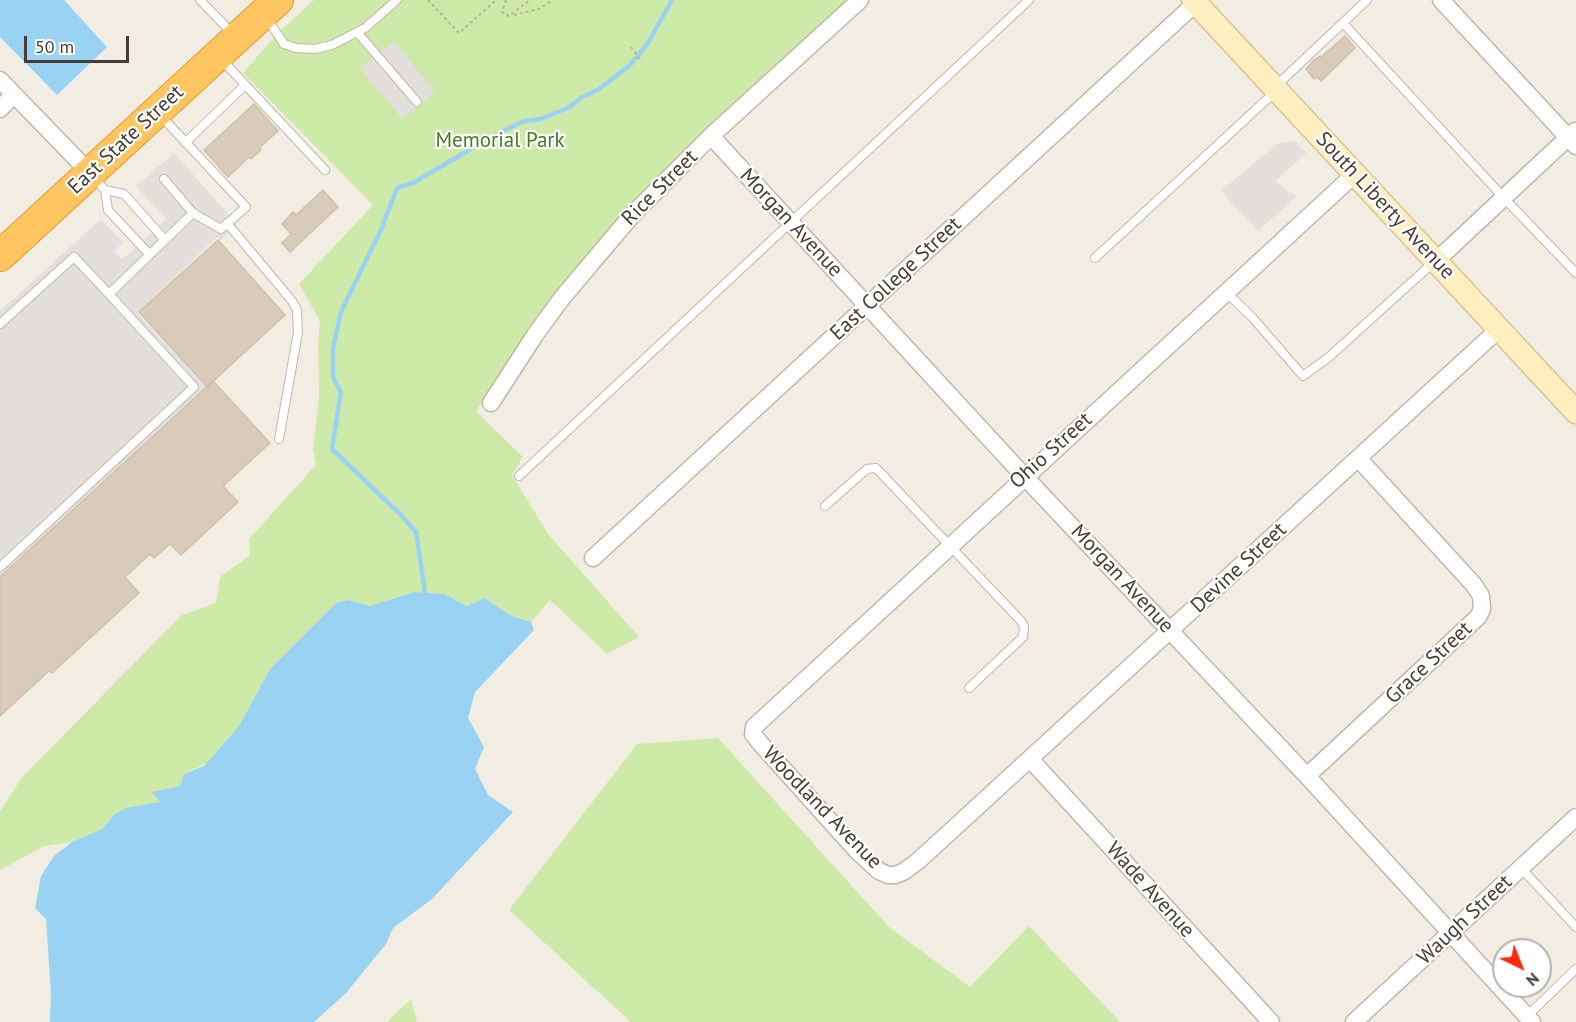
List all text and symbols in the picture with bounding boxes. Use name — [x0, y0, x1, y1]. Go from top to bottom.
scale bar — [27, 24, 132, 62]
text: 50 m — [35, 35, 74, 58]
street label: East State Street — [63, 80, 189, 200]
street label: South Liberty Avenue — [1310, 127, 1460, 285]
park label: Memorial Park — [435, 128, 565, 154]
street label: Rice Street — [617, 145, 703, 231]
street label: Morgan Avenue — [734, 163, 848, 283]
street label: East College Street — [825, 212, 967, 346]
street label: Ohio Street — [1005, 408, 1097, 494]
street label: Devine Street — [1186, 517, 1292, 619]
street label: Morgan Avenue — [1065, 519, 1179, 639]
street label: Grace Street — [1380, 617, 1478, 709]
street label: Woodland Avenue — [757, 741, 887, 875]
street label: Wade Avenue — [1100, 837, 1200, 943]
street label: Waugh Street — [1412, 870, 1518, 970]
north arrow — [1492, 938, 1552, 998]
text: N — [1522, 969, 1544, 991]

